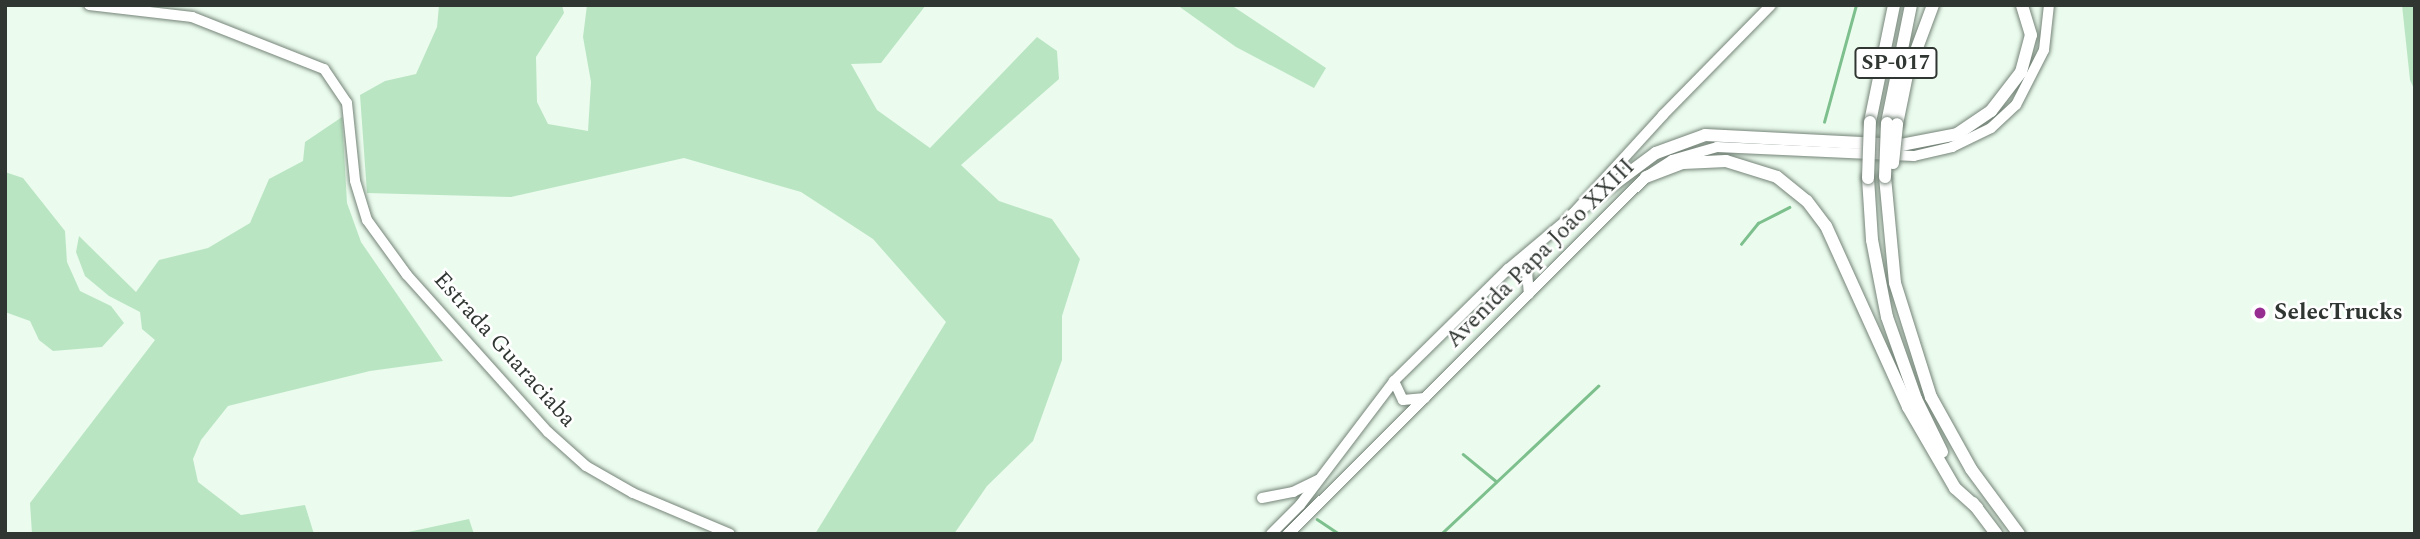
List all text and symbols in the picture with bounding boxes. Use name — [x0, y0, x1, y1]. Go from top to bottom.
road number: SP-017 — [1854, 46, 1938, 80]
street label: Avenida Papa João XXIII — [1441, 154, 1641, 354]
street label: Estrada Guaraciaba — [427, 267, 581, 433]
place label: SelecTrucks — [2274, 299, 2403, 327]
marker: SelecTrucks — [2252, 305, 2268, 321]

